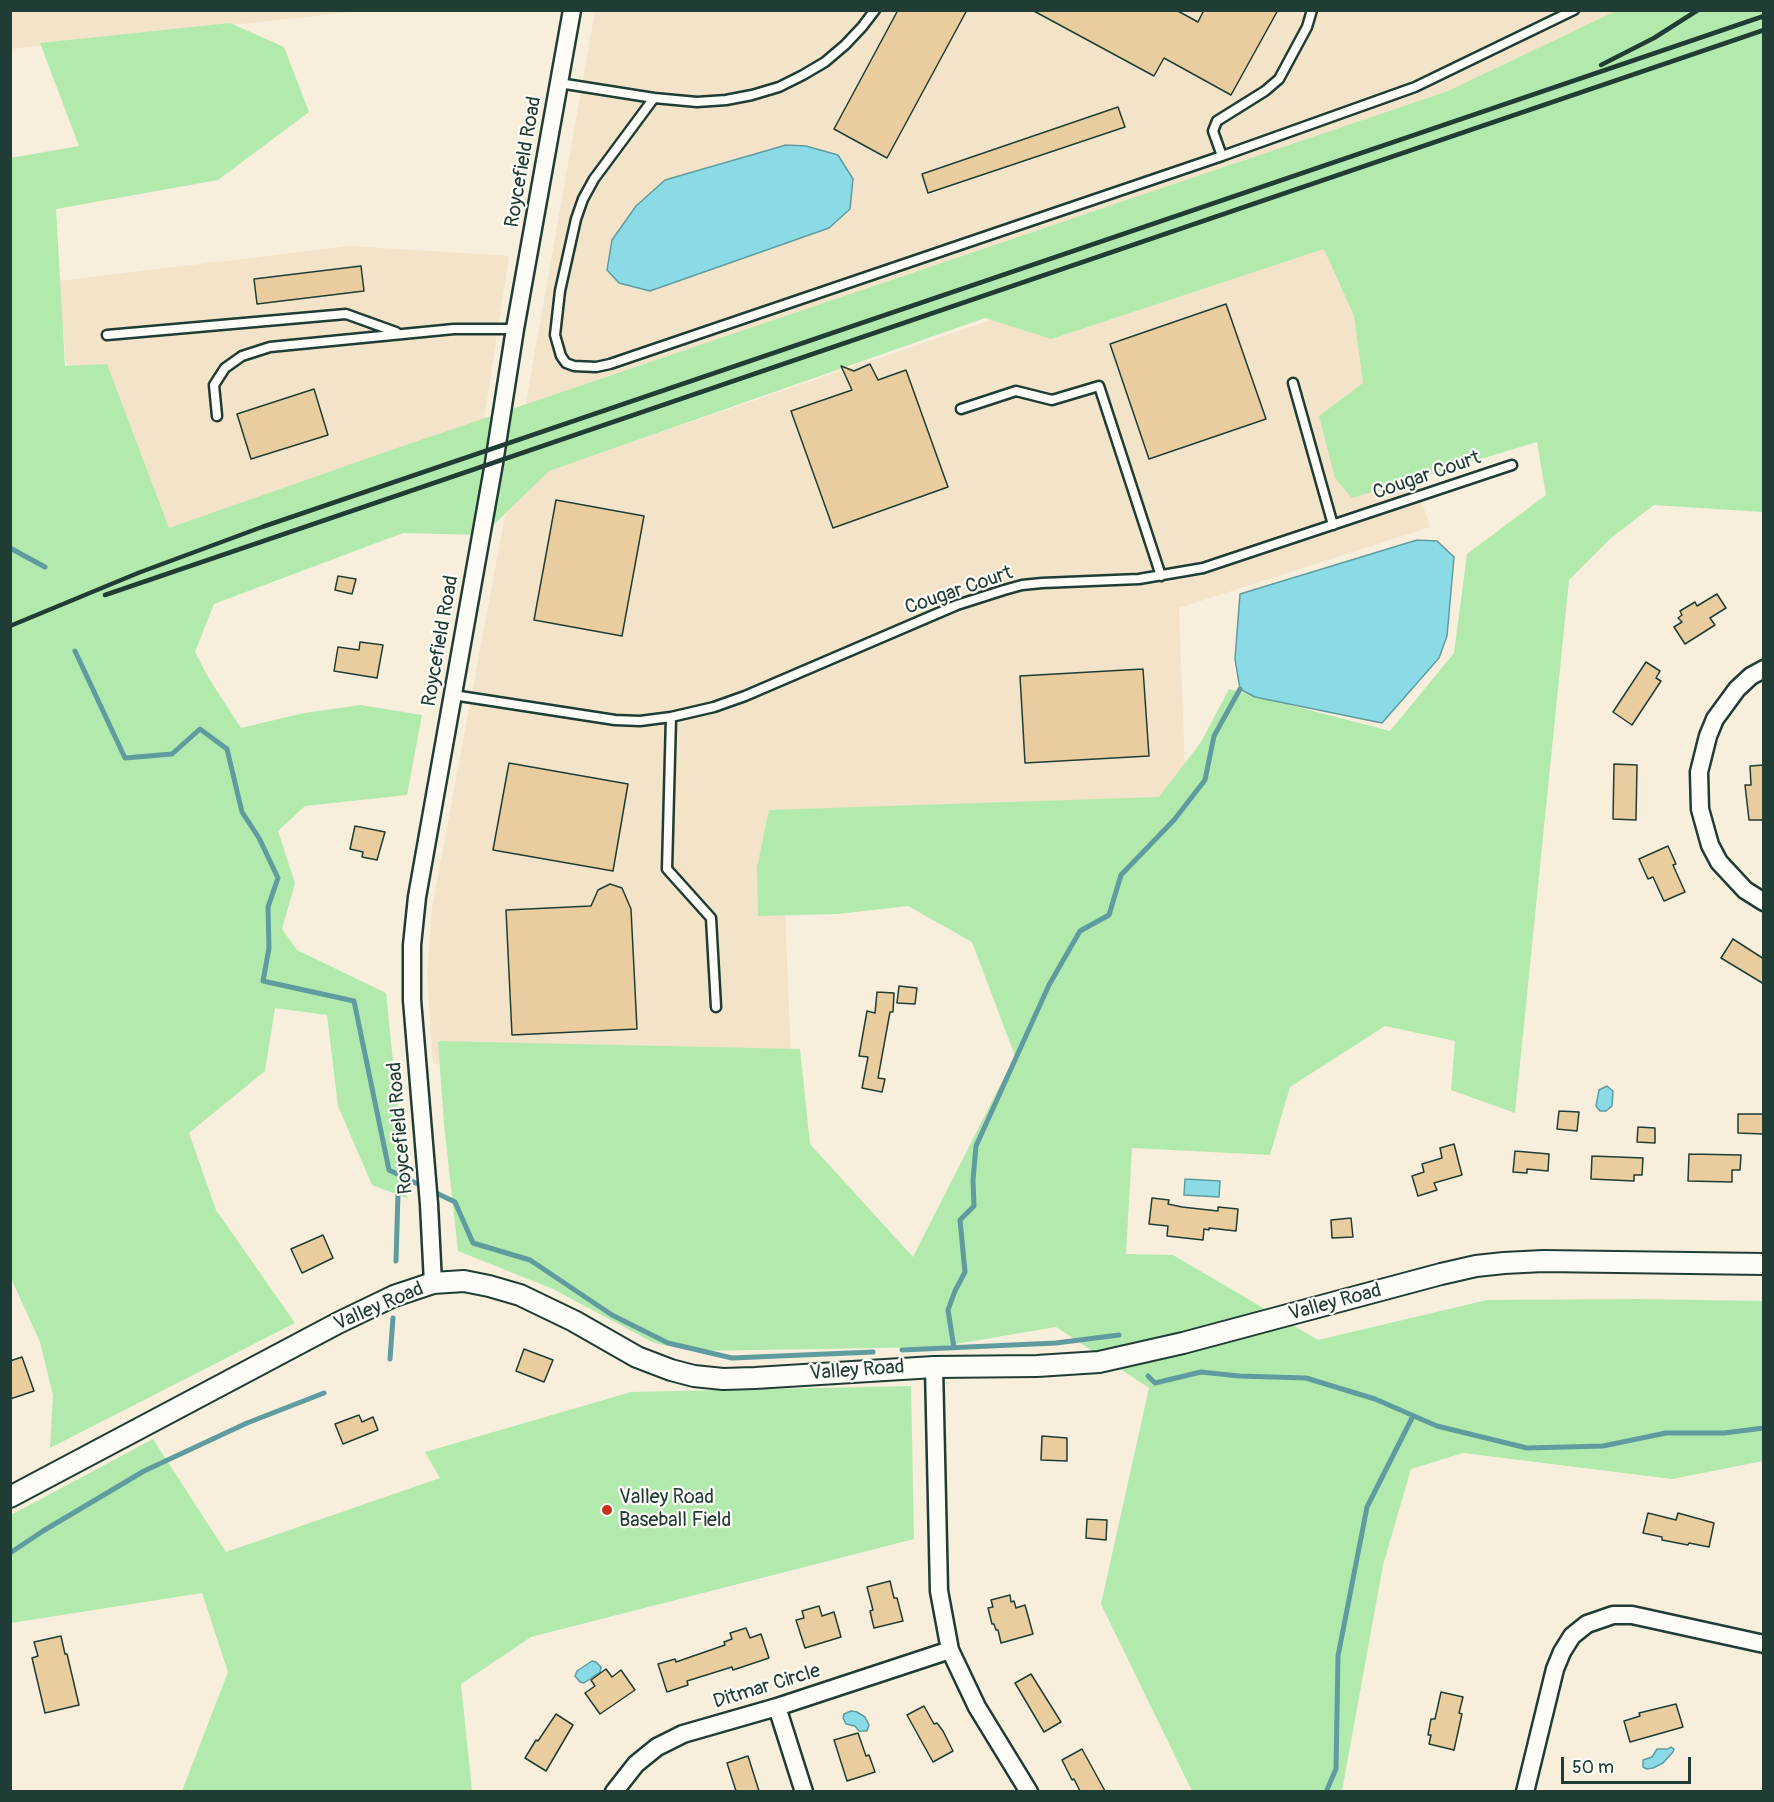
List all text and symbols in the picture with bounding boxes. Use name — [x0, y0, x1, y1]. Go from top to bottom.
street label: Roycefield Road — [501, 95, 547, 229]
street label: Cougar Court — [1370, 446, 1484, 506]
street label: Cougar Court — [902, 561, 1016, 621]
street label: Roycefield Road — [418, 574, 464, 708]
street label: Roycefield Road — [383, 1061, 419, 1195]
street label: Valley Road — [331, 1277, 427, 1337]
street label: Valley Road — [1286, 1279, 1384, 1327]
street label: Valley Road — [809, 1356, 905, 1386]
place label: Valley Road Baseball Field — [619, 1486, 731, 1533]
marker: Valley Road Baseball Field — [600, 1503, 614, 1517]
street label: Ditmar Circle — [711, 1659, 823, 1715]
scale bar — [1564, 1745, 1694, 1783]
text: 50 m — [1572, 1756, 1614, 1779]

